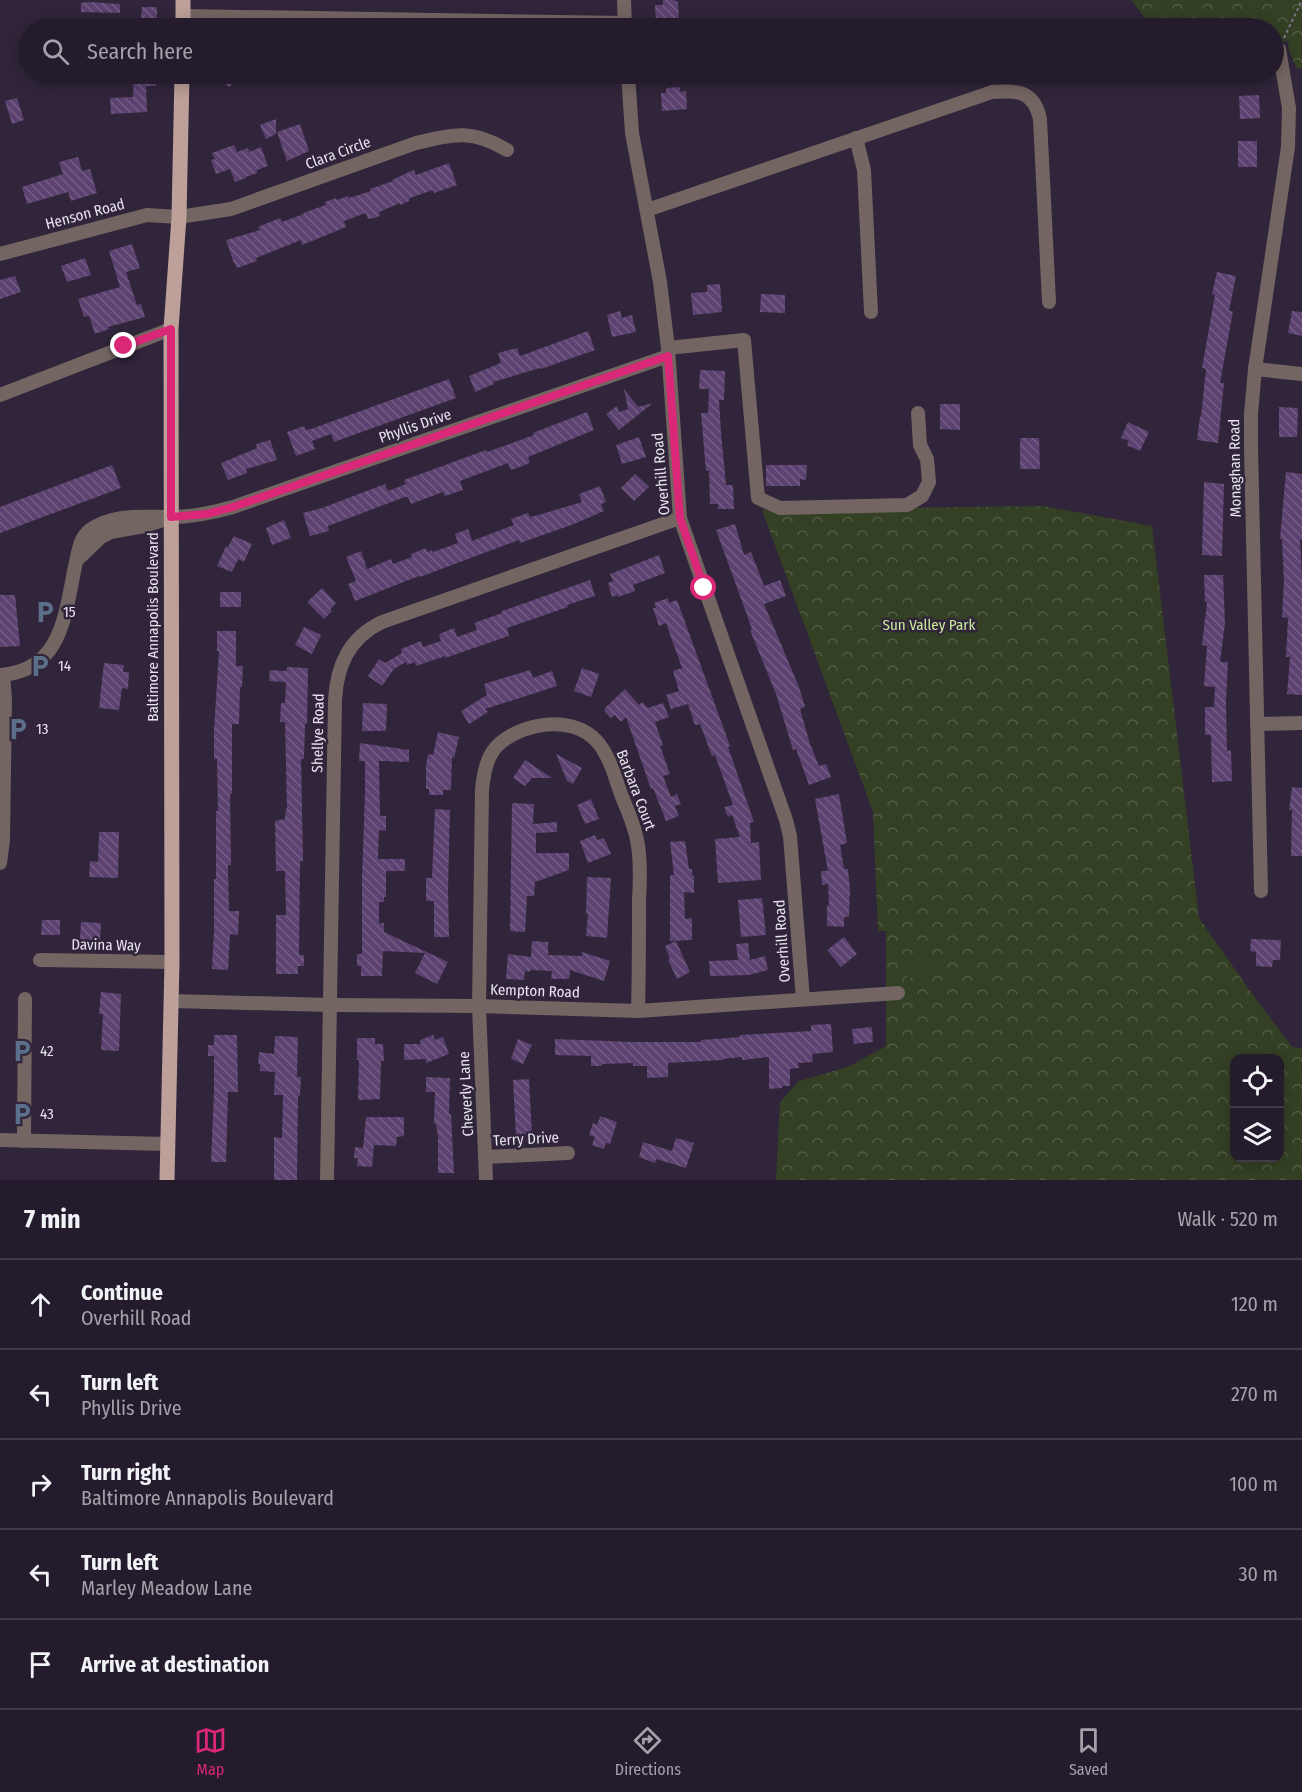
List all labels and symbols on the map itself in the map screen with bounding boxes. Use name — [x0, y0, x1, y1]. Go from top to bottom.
street label: Clara Circle — [303, 133, 373, 173]
street label: Henson Road — [43, 195, 127, 233]
route end — [110, 332, 136, 358]
street label: Phyllis Drive — [376, 405, 454, 447]
street label: Monaghan Road — [1225, 419, 1245, 517]
street label: Overhill Road — [648, 432, 674, 516]
street label: Baltimore Annapolis Boulevard — [144, 532, 162, 722]
route start — [690, 574, 716, 600]
parking icon: 15 — [32, 599, 58, 625]
place label: 15 — [63, 603, 76, 621]
park label: Sun Valley Park — [882, 616, 976, 634]
parking icon: 14 — [27, 653, 53, 679]
place label: 14 — [58, 657, 71, 675]
street label: Shellye Road — [308, 693, 328, 773]
parking icon: 13 — [5, 716, 31, 742]
place label: 13 — [36, 720, 49, 738]
street label: Barbara Court — [612, 747, 660, 833]
street label: Overhill Road — [770, 899, 794, 983]
street label: Davina Way — [71, 935, 141, 955]
street label: Kempton Road — [490, 980, 580, 1002]
parking icon: 42 — [9, 1038, 35, 1064]
place label: 42 — [40, 1042, 54, 1060]
street label: Cheverly Lane — [455, 1051, 477, 1137]
parking icon: 43 — [9, 1101, 35, 1127]
place label: 43 — [40, 1105, 54, 1123]
street label: Terry Drive — [493, 1128, 559, 1150]

